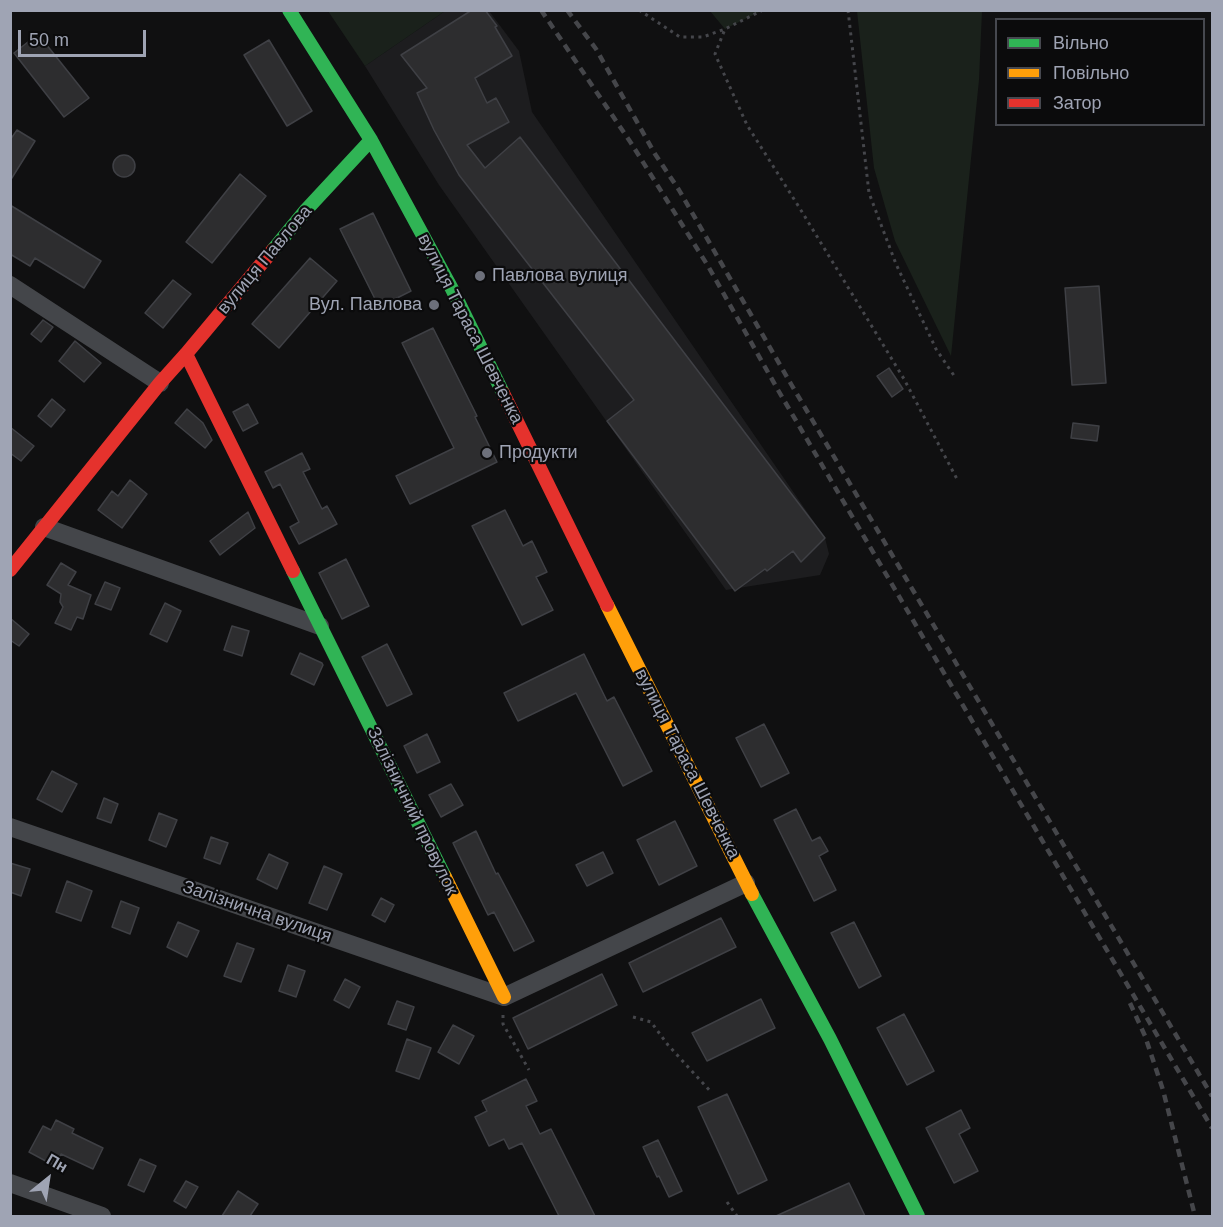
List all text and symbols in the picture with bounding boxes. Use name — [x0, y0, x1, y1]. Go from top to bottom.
scale bar — [21, 18, 148, 56]
legend — [995, 18, 1205, 126]
text: 50 m — [29, 30, 69, 50]
text: Вільно — [1053, 33, 1109, 53]
text: Повільно — [1053, 63, 1129, 83]
text: Затор — [1053, 93, 1102, 113]
street label: вулиця Павлова — [213, 201, 317, 319]
street label: вулиця Тараса Шевченка — [413, 230, 527, 428]
place label: Павлова вулиця — [492, 265, 628, 287]
marker: Павлова вулиця — [473, 269, 487, 283]
place label: Вул. Павлова — [309, 294, 422, 316]
marker: Вул. Павлова — [427, 298, 441, 312]
place label: Продукти — [499, 442, 577, 464]
marker: Продукти — [480, 446, 494, 460]
street label: вулиця Тараса Шевченка — [630, 665, 744, 863]
street label: Залізничний провулок — [362, 723, 462, 899]
street label: Залізнична вулиця — [180, 876, 334, 948]
north arrow — [18, 1149, 78, 1209]
text: Пн — [44, 1150, 71, 1176]

